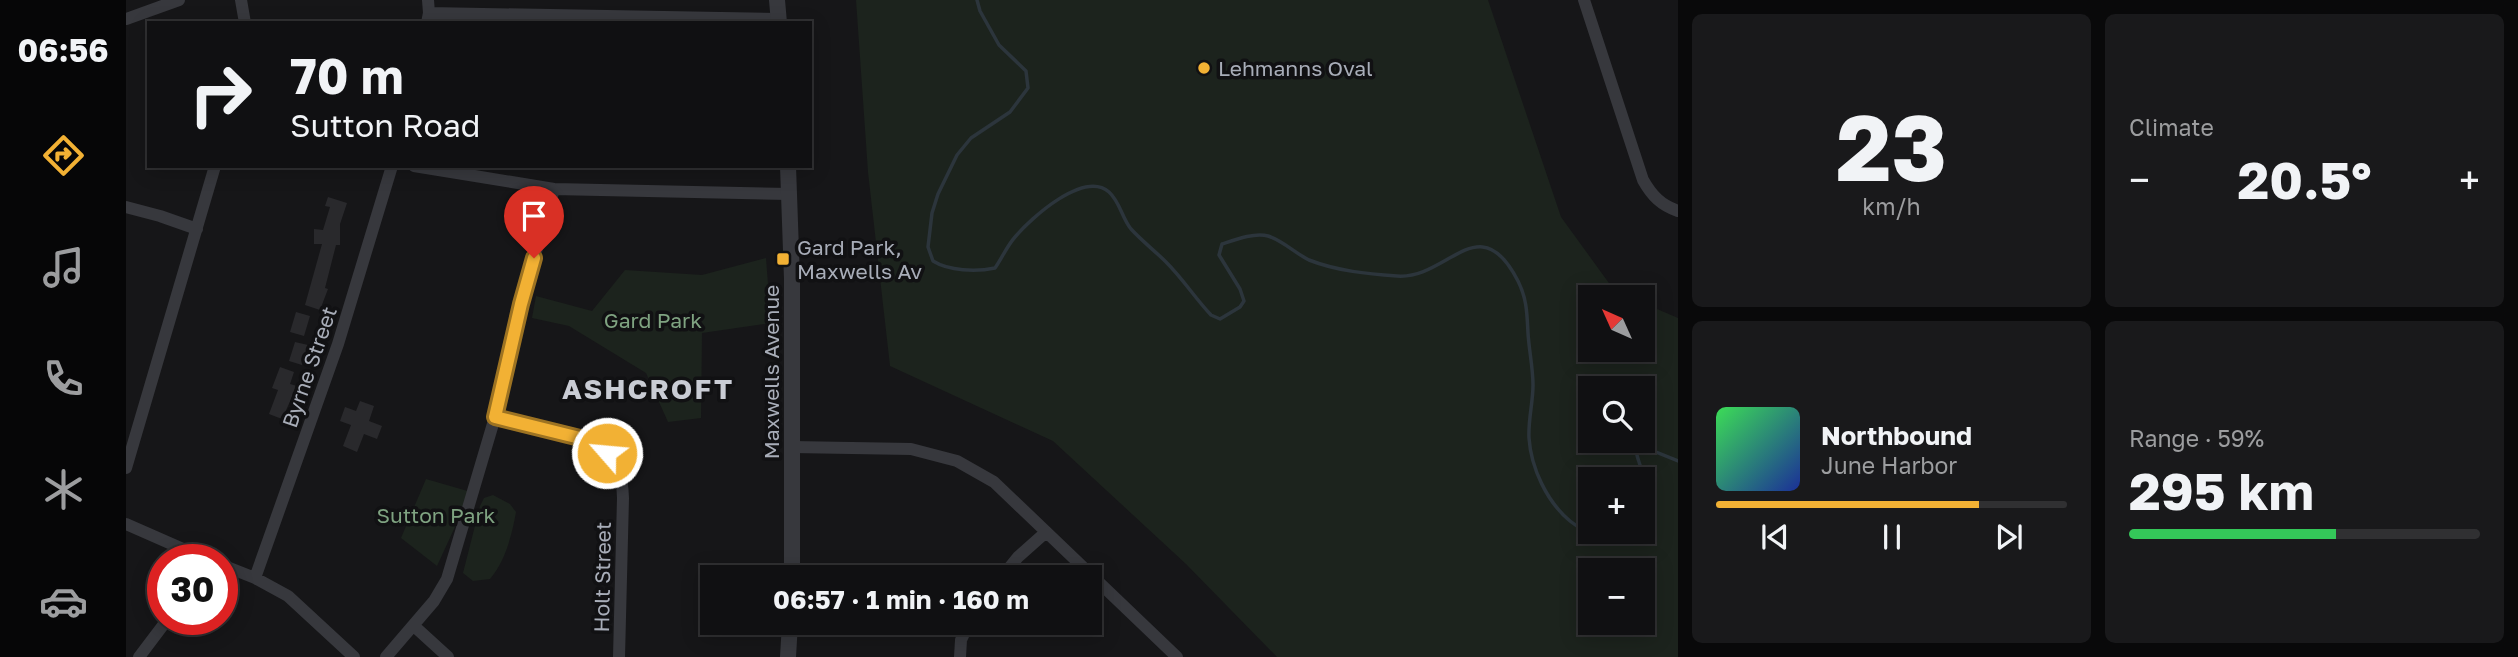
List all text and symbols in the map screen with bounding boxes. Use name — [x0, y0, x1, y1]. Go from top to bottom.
text: 06:56 — [17, 31, 109, 69]
text: 70 m — [290, 46, 404, 105]
icon: right — [175, 49, 266, 140]
place label: Lehmanns Oval — [1218, 55, 1373, 81]
marker: Lehmanns Oval — [1196, 60, 1212, 76]
text: 23 — [1836, 92, 1947, 201]
text: Sutton Road — [290, 106, 480, 144]
text: Climate — [2129, 113, 2214, 141]
icon: directions — [39, 131, 88, 180]
text: 20.5° — [2237, 148, 2372, 210]
text: − — [2129, 157, 2150, 202]
text: + — [2459, 157, 2480, 202]
pin — [504, 186, 564, 258]
text: km/h — [1862, 192, 1921, 220]
icon: arrive — [515, 197, 553, 235]
place label: Gard Park, Maxwells Av — [797, 234, 922, 284]
icon: music — [39, 243, 88, 292]
marker: Gard Park, Maxwells Av — [775, 251, 791, 267]
street label: Maxwells Avenue — [758, 285, 784, 459]
north arrow — [1578, 285, 1656, 362]
map controls — [1578, 285, 1655, 635]
street label: Byrne Street — [276, 303, 342, 431]
park label: Gard Park — [604, 307, 702, 333]
icon: phone — [39, 354, 88, 403]
district label: ASHCROFT — [562, 372, 734, 405]
button: search — [1578, 376, 1655, 453]
position arrow — [570, 416, 644, 490]
text: Northbound — [1821, 420, 1972, 451]
text: Range · 59% — [2129, 424, 2264, 452]
text: June Harbor — [1821, 451, 1957, 479]
text: 295 km — [2129, 459, 2314, 521]
icon: climate — [39, 465, 88, 514]
button: + — [1578, 467, 1655, 544]
park label: Sutton Park — [377, 502, 496, 528]
icon: previous — [1756, 518, 1794, 556]
icon: pause — [1873, 518, 1911, 556]
icon: next — [1990, 518, 2028, 556]
street label: Holt Street — [588, 521, 616, 633]
speed limit sign: 30 — [147, 544, 238, 635]
button: − — [1578, 558, 1655, 635]
icon: car — [39, 577, 88, 626]
text: 06:57 · 1 min · 160 m — [773, 584, 1029, 615]

